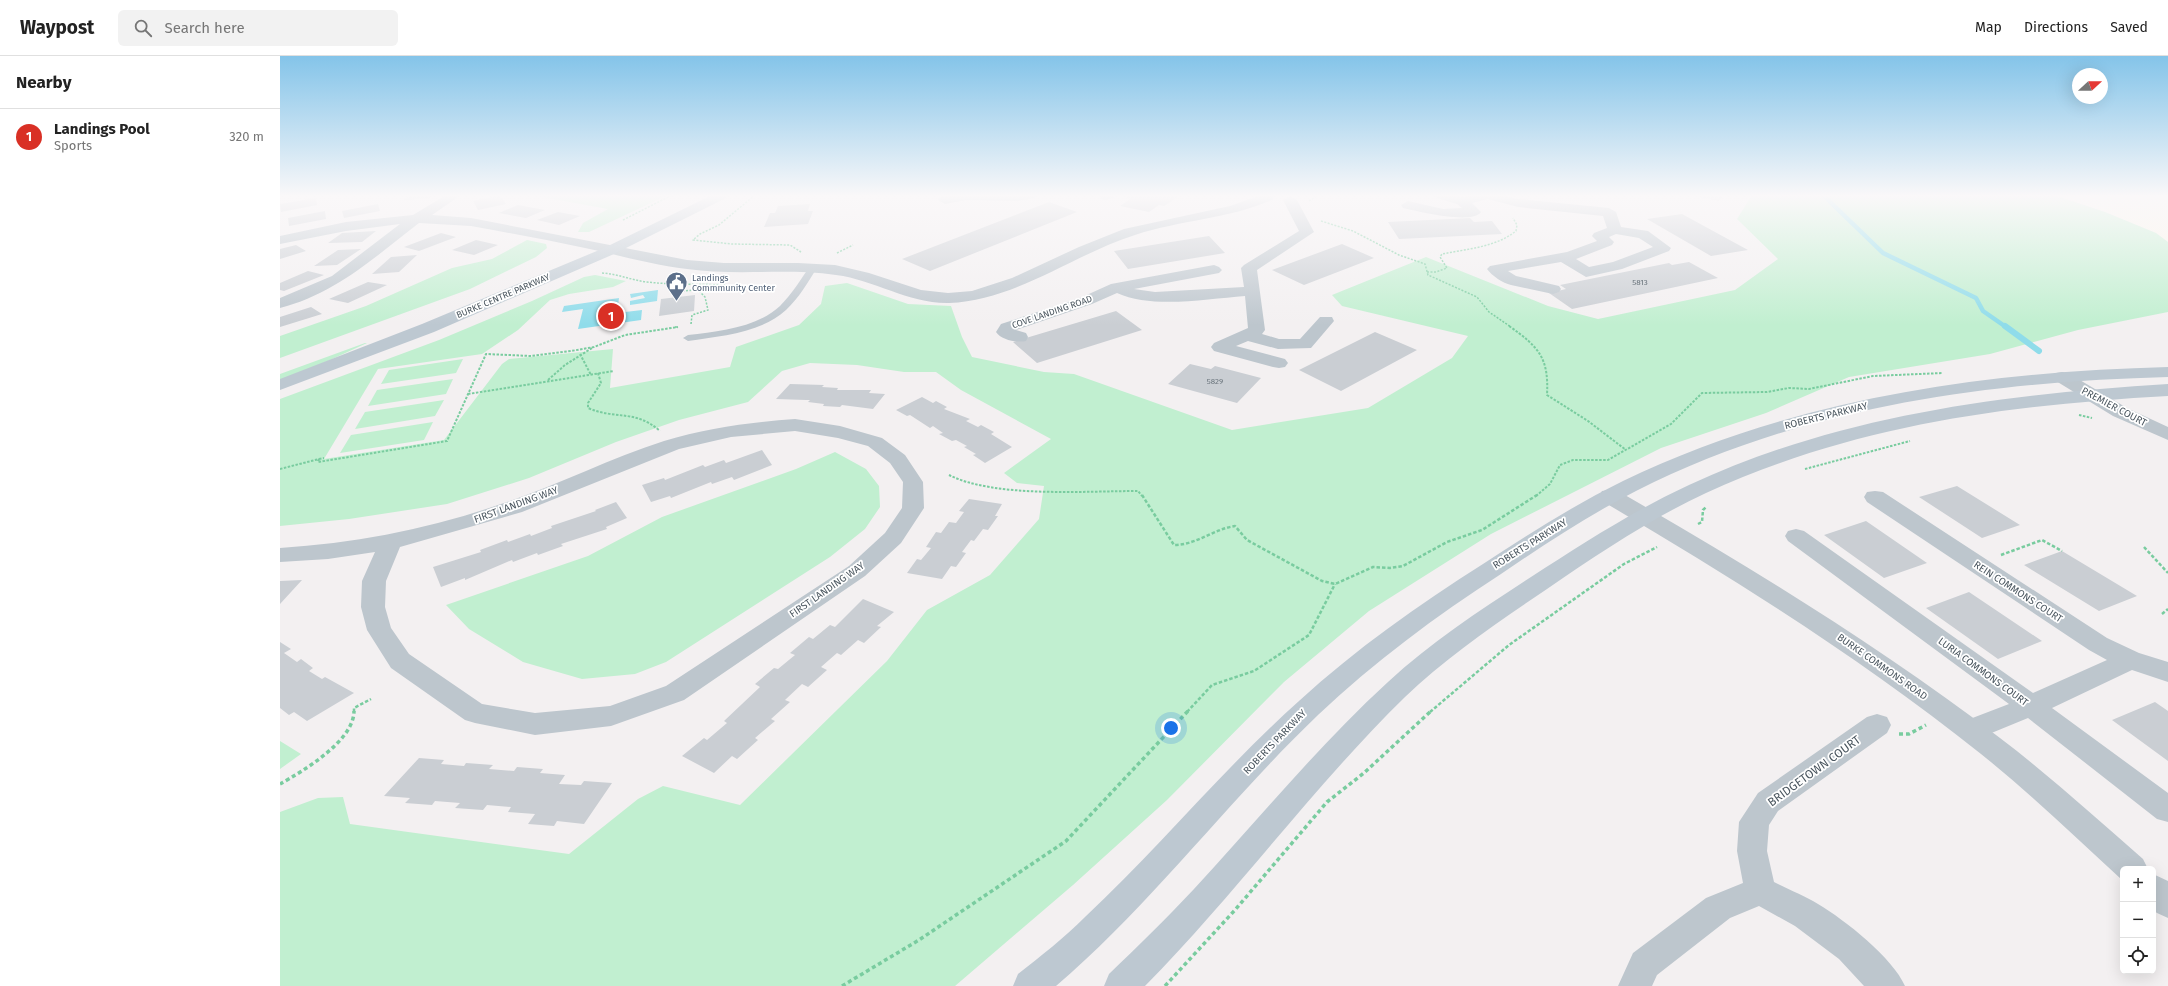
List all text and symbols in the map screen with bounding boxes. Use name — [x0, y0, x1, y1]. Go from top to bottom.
search box — [118, 10, 398, 46]
text: Waypost — [20, 16, 94, 39]
icon: search — [132, 17, 154, 39]
text: Search here — [164, 19, 245, 37]
text: Map — [1975, 19, 2002, 36]
text: Directions — [2024, 19, 2088, 36]
text: Saved — [2110, 19, 2148, 36]
north arrow — [2072, 68, 2108, 104]
text: Nearby — [16, 72, 71, 93]
text: Landings Pool — [54, 120, 150, 138]
text: 1 — [26, 129, 32, 144]
text: 320 m — [229, 129, 264, 144]
text: Sports — [54, 138, 92, 153]
public building icon: Landings Commmunity Center — [664, 270, 690, 303]
street label: BURKE CENTRE PARKWAY — [455, 272, 551, 320]
place label: Landings Commmunity Center — [692, 273, 775, 293]
house number: 5813 — [1632, 278, 1648, 287]
street label: COVE LANDING ROAD — [1011, 294, 1094, 330]
pin: 1 — [598, 301, 624, 331]
house number: 5829 — [1207, 377, 1223, 386]
street label: PREMIER COURT — [2079, 385, 2149, 430]
street label: ROBERTS PARKWAY — [1783, 400, 1869, 432]
street label: FIRST LANDING WAY — [472, 484, 560, 526]
street label: ROBERTS PARKWAY — [1491, 516, 1570, 572]
street label: FIRST LANDING WAY — [787, 559, 867, 620]
street label: REIN COMMONS COURT — [1971, 559, 2065, 626]
street label: BURKE COMMONS ROAD — [1835, 631, 1929, 703]
street label: LURIA COMMONS COURT — [1936, 635, 2031, 709]
street label: ROBERTS PARKWAY — [1241, 707, 1309, 777]
your location — [1161, 718, 1181, 738]
street label: BRIDGETOWN COURT — [1765, 732, 1864, 809]
map controls — [2120, 866, 2156, 974]
button: + — [2120, 866, 2156, 902]
button: − — [2120, 902, 2156, 938]
button: locate — [2120, 938, 2156, 974]

